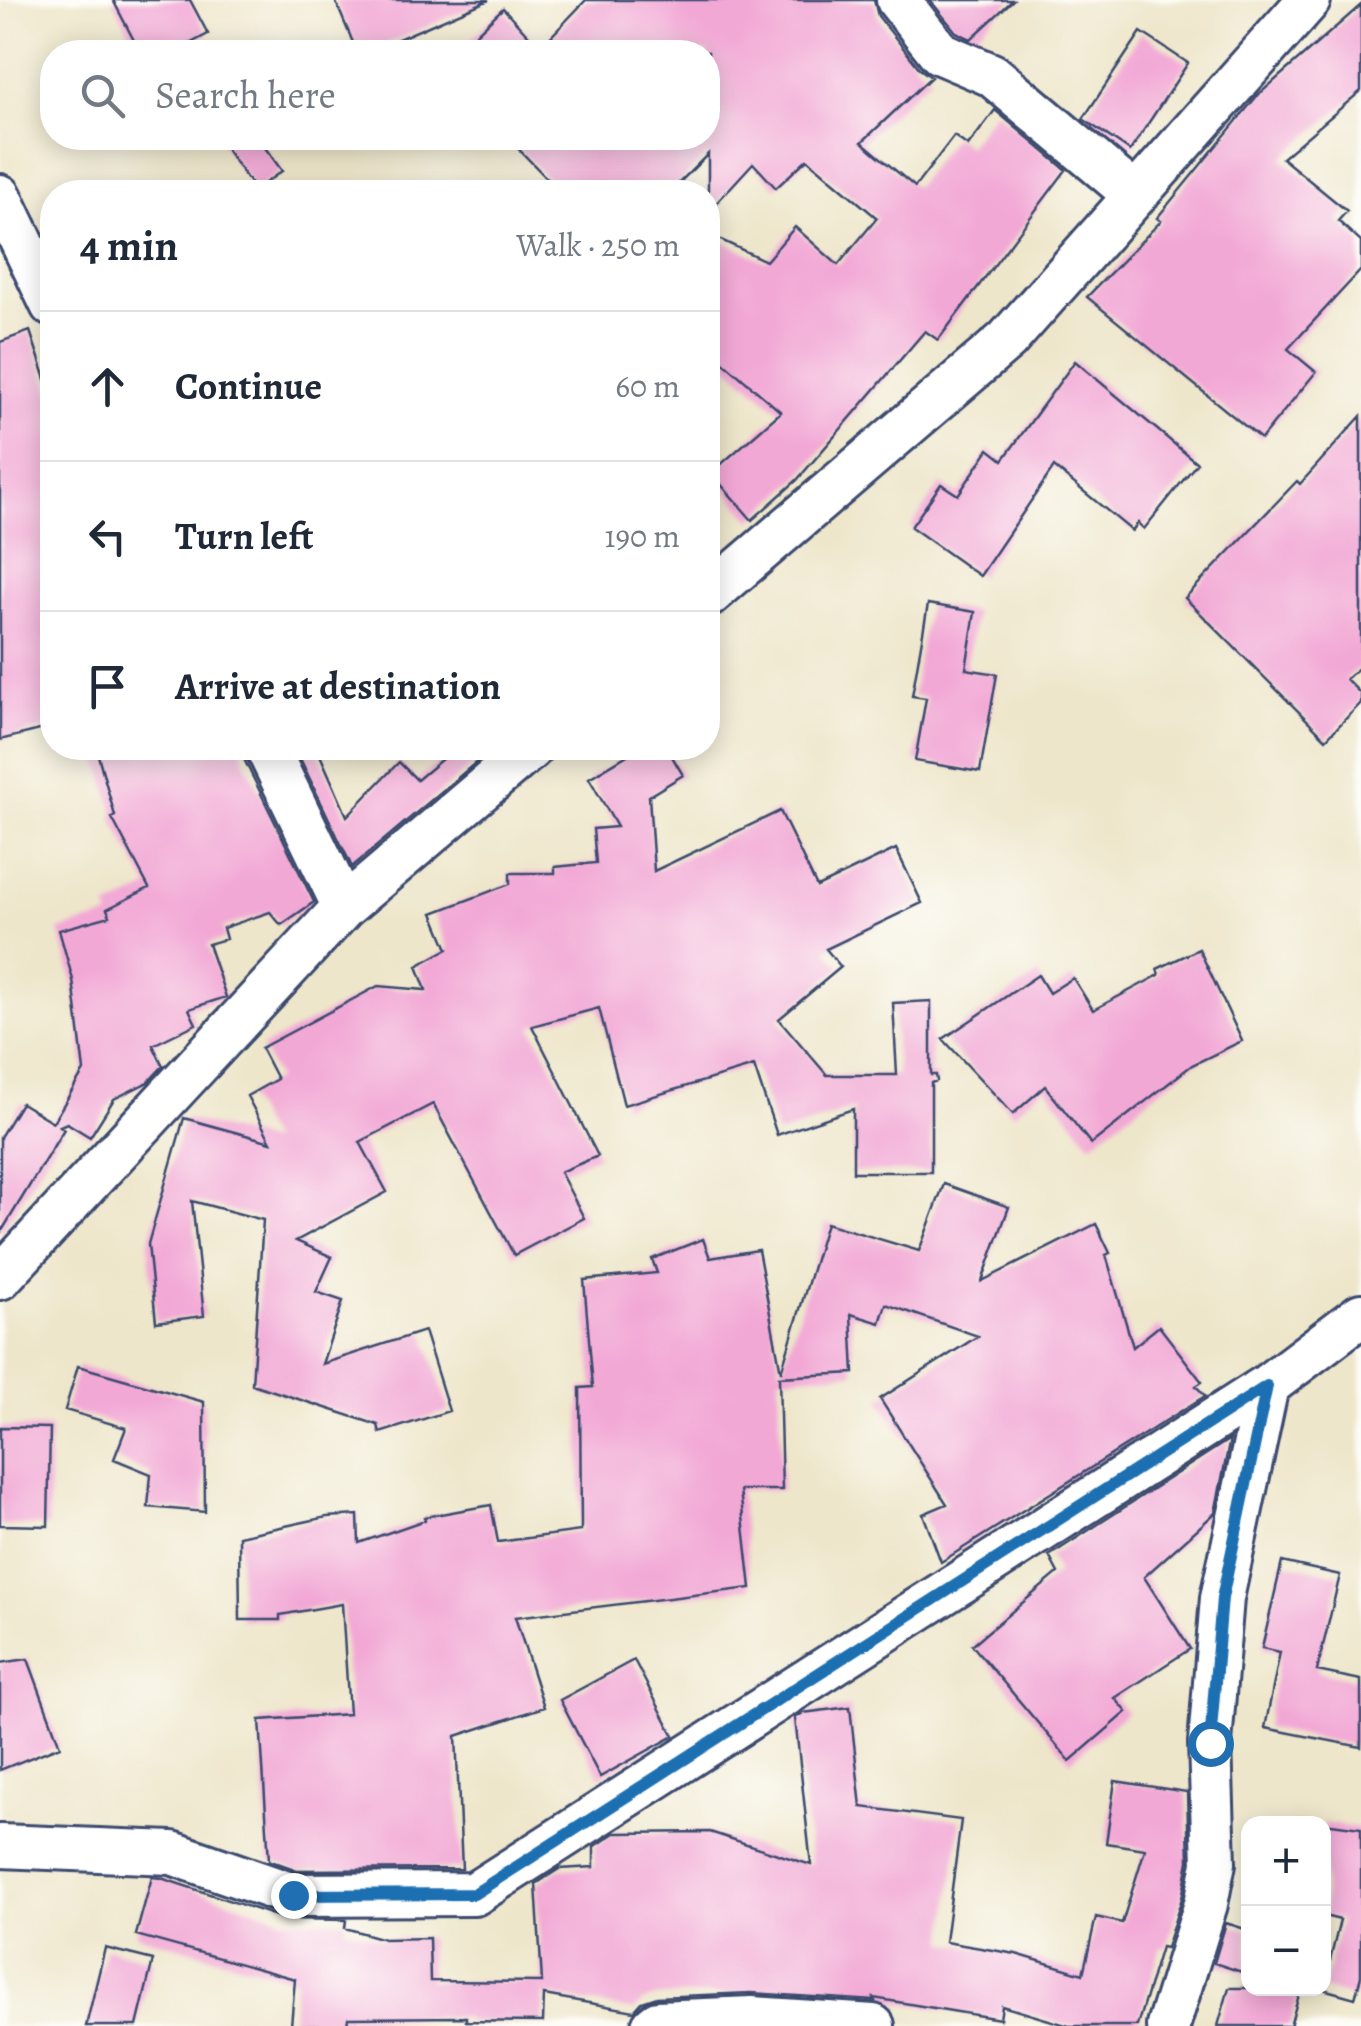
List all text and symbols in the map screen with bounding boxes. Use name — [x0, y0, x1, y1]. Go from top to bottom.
search box — [40, 40, 720, 150]
icon: search — [75, 68, 130, 123]
text: Search here — [155, 69, 336, 121]
text: 4 min — [80, 217, 178, 274]
text: Walk · 250 m — [516, 223, 680, 267]
icon: ahead — [80, 359, 135, 414]
text: Continue — [175, 360, 322, 412]
text: 60 m — [615, 364, 680, 408]
icon: left — [80, 509, 135, 564]
text: Turn left — [175, 510, 314, 562]
text: 190 m — [604, 514, 680, 558]
icon: arrive — [80, 659, 135, 714]
text: Arrive at destination — [175, 660, 501, 712]
route start — [1188, 1721, 1234, 1767]
map controls — [1241, 1816, 1331, 1996]
button: + — [1241, 1816, 1331, 1906]
route end — [271, 1873, 317, 1919]
button: − — [1241, 1906, 1331, 1996]

